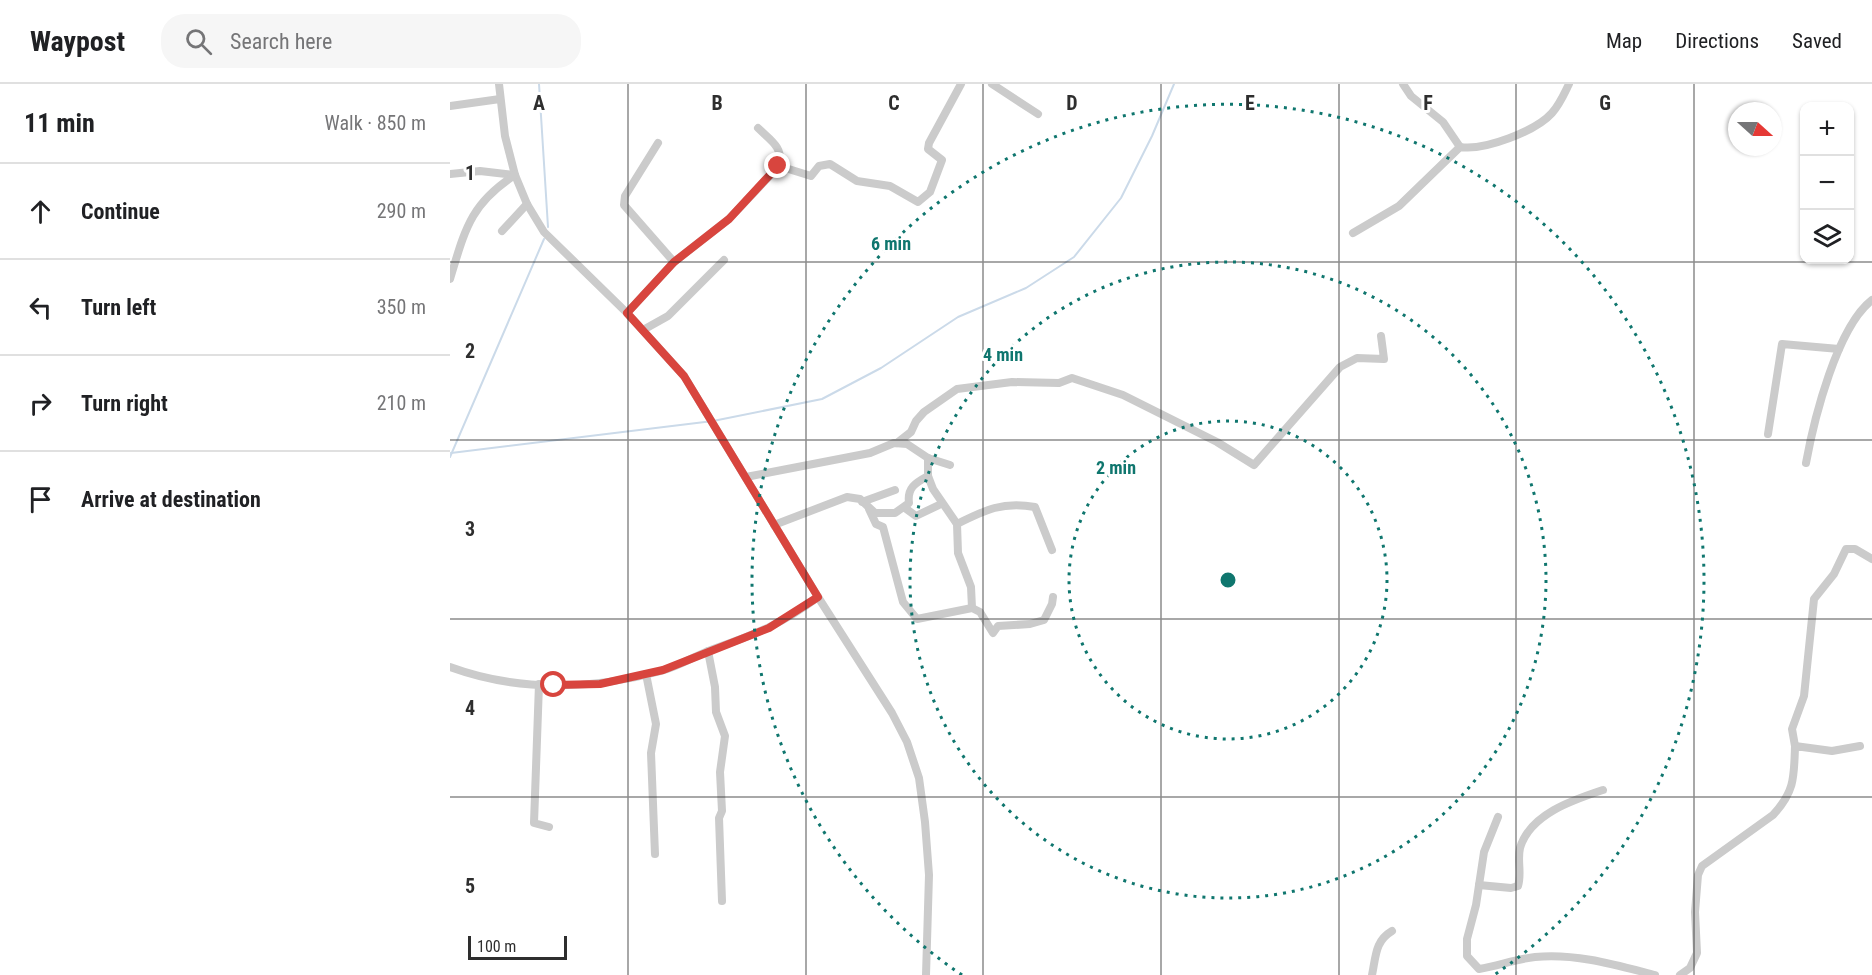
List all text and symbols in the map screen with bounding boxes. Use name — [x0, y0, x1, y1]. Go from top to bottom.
search box — [161, 14, 581, 68]
text: Waypost — [30, 25, 125, 58]
icon: search — [182, 25, 215, 58]
text: Search here — [230, 29, 332, 54]
text: Map — [1606, 29, 1642, 53]
text: Directions — [1675, 29, 1759, 53]
text: Saved — [1792, 29, 1842, 53]
text: A — [533, 91, 545, 115]
text: B — [711, 91, 723, 115]
text: C — [888, 91, 900, 115]
text: D — [1066, 91, 1078, 115]
text: E — [1245, 91, 1255, 115]
text: F — [1423, 91, 1433, 115]
text: G — [1599, 91, 1611, 115]
north arrow — [1728, 102, 1782, 156]
map controls — [1800, 102, 1854, 264]
button: + — [1800, 102, 1854, 156]
text: 11 min — [24, 108, 95, 138]
text: Walk · 850 m — [325, 111, 426, 135]
route end — [764, 152, 790, 178]
button: − — [1800, 156, 1854, 210]
text: 1 — [465, 161, 475, 185]
icon: ahead — [24, 195, 57, 228]
text: Continue — [81, 199, 160, 224]
text: 290 m — [377, 199, 426, 223]
button: layers — [1800, 210, 1854, 264]
text: 6 min — [871, 233, 911, 254]
icon: left — [24, 291, 57, 324]
text: Turn left — [81, 295, 156, 320]
text: 350 m — [377, 295, 426, 319]
text: 2 — [465, 339, 475, 363]
text: 4 min — [983, 344, 1023, 365]
icon: right — [24, 387, 57, 420]
text: Turn right — [81, 391, 168, 416]
text: 210 m — [377, 391, 426, 415]
text: 2 min — [1096, 457, 1136, 478]
icon: arrive — [24, 483, 57, 516]
text: Arrive at destination — [81, 487, 261, 512]
text: 3 — [465, 517, 475, 541]
centre of rings — [1218, 570, 1238, 590]
route start — [540, 671, 566, 697]
text: 4 — [465, 696, 475, 720]
text: 5 — [465, 874, 475, 898]
scale bar — [468, 933, 567, 960]
text: 100 m — [477, 937, 516, 956]

